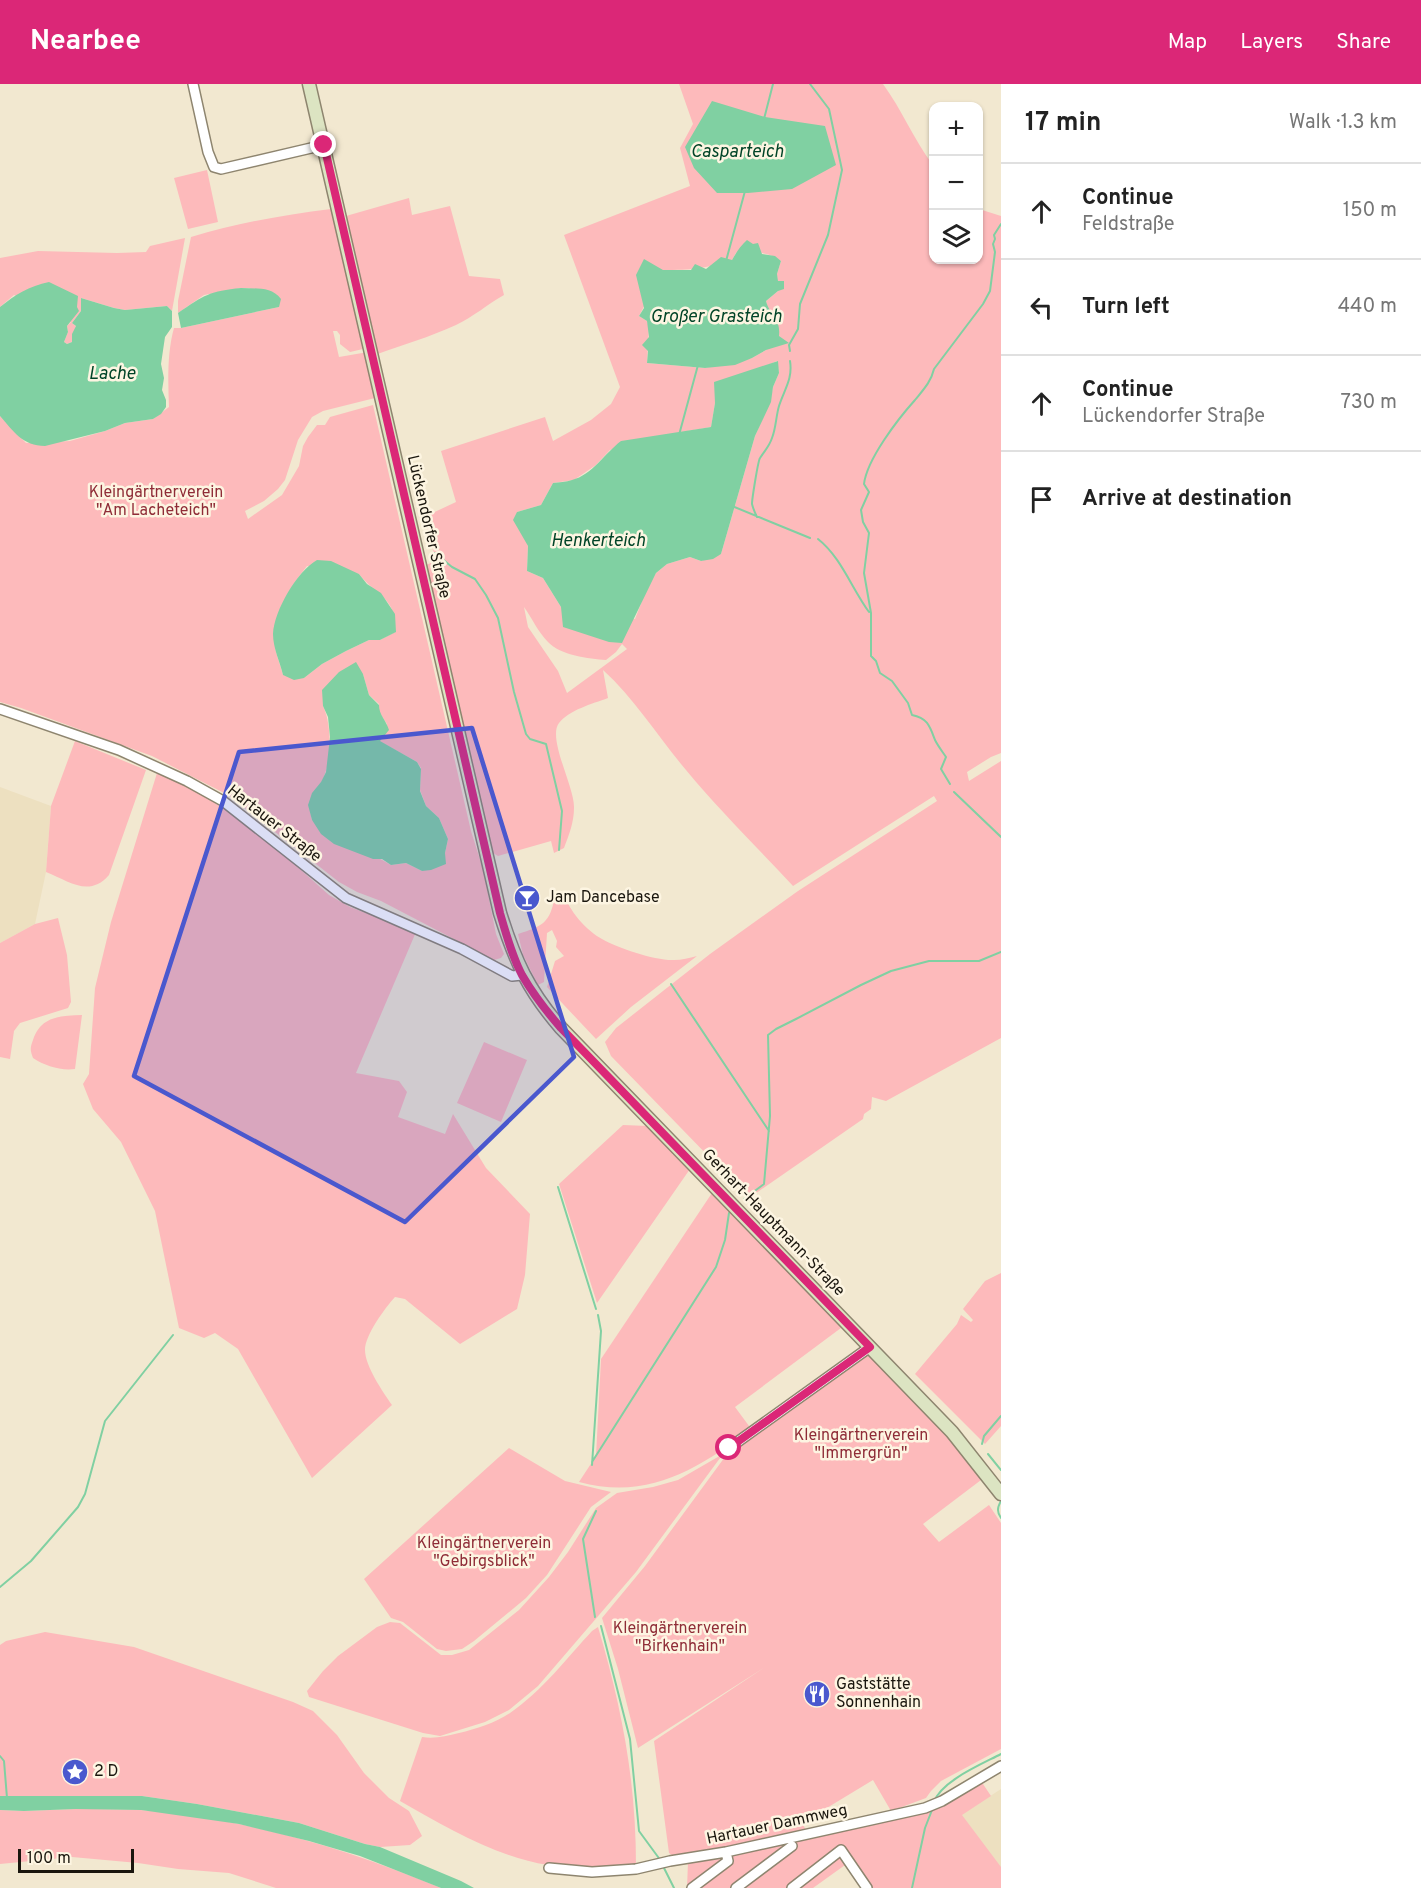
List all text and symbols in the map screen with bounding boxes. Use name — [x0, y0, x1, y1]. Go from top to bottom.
text: Nearbee — [30, 24, 141, 60]
text: Map — [1168, 29, 1207, 56]
text: Layers — [1240, 29, 1303, 56]
text: Share — [1336, 29, 1391, 56]
map controls — [929, 102, 983, 264]
button: + — [929, 102, 983, 156]
text: 17 min — [1025, 107, 1101, 140]
text: Walk · 1.3 km — [1289, 110, 1397, 136]
route end — [310, 131, 336, 157]
water label: Casparteich — [690, 141, 784, 164]
button: − — [929, 156, 983, 210]
text: Continue — [1082, 185, 1173, 212]
icon: ahead — [1025, 195, 1058, 228]
text: 150 m — [1343, 198, 1397, 224]
button: layers — [929, 210, 983, 264]
text: Feldstraße — [1082, 212, 1175, 238]
icon: left — [1025, 291, 1058, 324]
text: Turn left — [1082, 294, 1170, 321]
text: 440 m — [1338, 294, 1397, 320]
water label: Großer Grasteich — [650, 306, 782, 329]
water label: Lache — [89, 363, 136, 386]
text: Continue — [1082, 377, 1173, 404]
icon: ahead — [1025, 387, 1058, 420]
text: 730 m — [1341, 390, 1397, 416]
text: Lückendorfer Straße — [1082, 404, 1265, 430]
street label: Lückendorfer Straße — [402, 453, 454, 601]
park label: Kleingärtnerverein "Am Lacheteich" — [89, 483, 223, 521]
icon: arrive — [1025, 483, 1058, 516]
text: Arrive at destination — [1082, 486, 1292, 513]
water label: Henkerteich — [551, 530, 645, 553]
street label: Hartauer Straße — [223, 781, 325, 867]
bar icon: Jam Dancebase — [512, 883, 542, 913]
place label: Jam Dancebase — [546, 888, 660, 908]
street label: Gerhart-Hauptmann-Straße — [697, 1145, 849, 1301]
park label: Kleingärtnerverein "Immergrün" — [794, 1426, 928, 1464]
route start — [715, 1434, 741, 1460]
park label: Kleingärtnerverein "Gebirgsblick" — [417, 1534, 551, 1572]
park label: Kleingärtnerverein "Birkenhain" — [613, 1619, 747, 1657]
place label: Gaststätte Sonnenhain — [836, 1675, 921, 1713]
restaurant icon: Gaststätte Sonnenhain — [802, 1679, 832, 1709]
place icon: 2 D — [60, 1757, 90, 1787]
place label: 2 D — [94, 1762, 118, 1782]
street label: Hartauer Dammweg — [705, 1800, 849, 1850]
scale bar — [18, 1846, 134, 1874]
text: 100 m — [27, 1849, 71, 1869]

